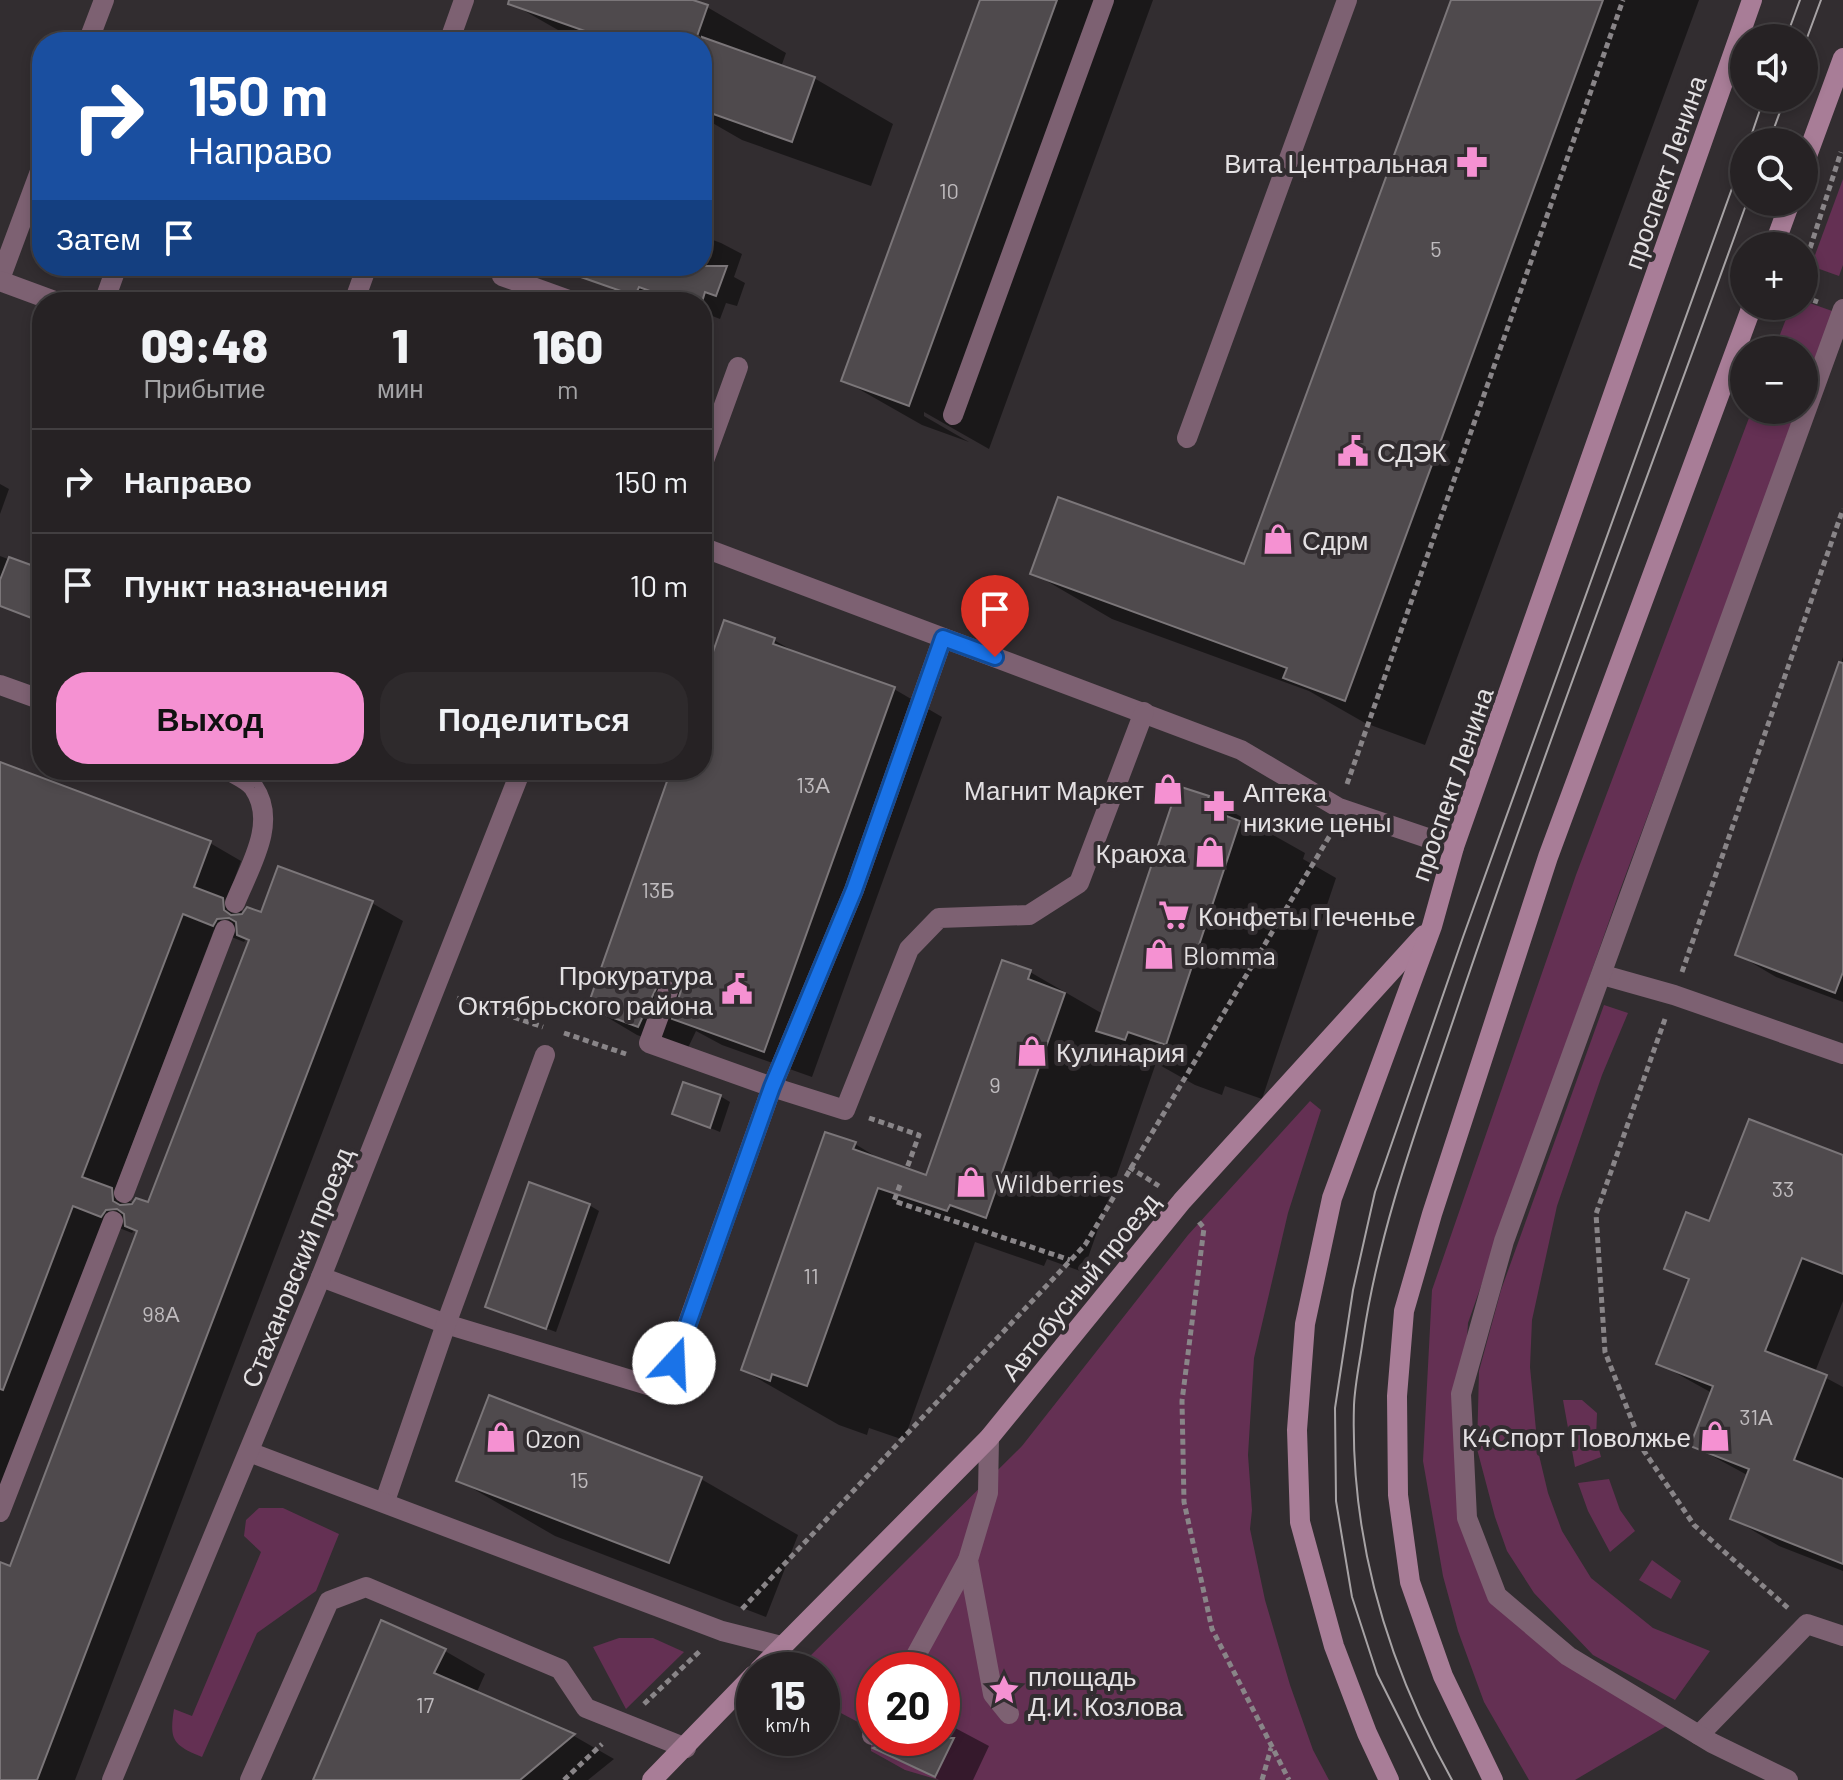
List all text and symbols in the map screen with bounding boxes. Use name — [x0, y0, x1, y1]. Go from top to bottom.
map controls — [1730, 24, 1818, 424]
button: sound — [1730, 24, 1818, 112]
text: 150 m — [188, 60, 328, 127]
icon: right — [56, 64, 160, 168]
street label: проспект Ленина — [1616, 71, 1712, 273]
text: Направо — [188, 128, 332, 171]
button: search — [1730, 128, 1818, 216]
pharmacy icon: Вита Центральная — [1455, 145, 1489, 179]
place label: Вита Центральная — [1224, 147, 1448, 178]
house number: 10 — [939, 177, 959, 203]
icon: arrive — [157, 216, 201, 260]
text: Затем — [56, 220, 141, 256]
button: + — [1730, 232, 1818, 320]
house number: 5 — [1430, 235, 1442, 261]
text: 09:48 — [141, 315, 268, 373]
text: 1 — [392, 315, 409, 373]
text: 160 — [533, 316, 603, 374]
button: − — [1730, 336, 1818, 424]
text: Прибытие — [143, 372, 266, 403]
text: мин — [377, 372, 424, 403]
text: m — [557, 373, 579, 404]
public building icon: СДЭК — [1336, 434, 1370, 468]
place label: СДЭК — [1377, 436, 1447, 467]
icon: right — [56, 459, 100, 503]
text: Направо — [124, 463, 252, 499]
text: 150 m — [614, 463, 688, 499]
shop icon: Сдрм — [1261, 522, 1295, 556]
place label: Сдрм — [1302, 524, 1368, 555]
icon: arrive — [56, 563, 100, 607]
text: Пункт назначения — [124, 567, 388, 603]
text: 10 m — [630, 567, 688, 603]
pin — [961, 575, 1029, 657]
icon: arrive — [973, 587, 1017, 631]
button: Выход — [56, 672, 364, 764]
button: Поделиться — [380, 672, 688, 764]
street label: проспект Ленина — [1403, 683, 1499, 885]
house number: 13А — [796, 771, 830, 797]
shop icon: Магнит Маркет — [1151, 772, 1185, 806]
place label: Магнит Маркет — [964, 774, 1144, 805]
place label: Аптека низкие цены — [1243, 776, 1391, 837]
pharmacy icon: Аптека низкие цены — [1202, 789, 1236, 823]
shop icon: Краюха — [1193, 835, 1227, 869]
place label: Краюха — [1096, 837, 1187, 868]
house number: 13Б — [641, 876, 675, 902]
supermarket icon: Конфеты Печенье — [1157, 898, 1191, 932]
place label: Конфеты Печенье — [1198, 900, 1415, 931]
shop icon: Blomma — [1142, 937, 1176, 971]
place label: Blomma — [1183, 939, 1276, 970]
place label: Прокуратура Октябрьского района — [458, 959, 714, 1020]
public building icon: Прокуратура Октябрьского района — [720, 972, 754, 1006]
shop icon: Кулинария — [1015, 1034, 1049, 1068]
place label: Кулинария — [1056, 1036, 1185, 1067]
house number: 9 — [989, 1071, 1001, 1097]
street label: Стахановский проезд — [234, 1142, 358, 1392]
shop icon: Wildberries — [954, 1165, 988, 1199]
place label: Wildberries — [995, 1167, 1124, 1198]
house number: 33 — [1772, 1175, 1794, 1201]
street label: Автобусный проезд — [994, 1186, 1164, 1386]
house number: 11 — [803, 1262, 819, 1288]
house number: 98А — [142, 1300, 180, 1326]
position arrow — [632, 1321, 716, 1405]
house number: 31А — [1739, 1403, 1773, 1429]
shop icon: К4Спорт Поволжье — [1698, 1419, 1732, 1453]
shop icon: Ozon — [484, 1420, 518, 1454]
place label: К4Спорт Поволжье — [1462, 1421, 1691, 1452]
place label: Ozon — [525, 1422, 581, 1453]
house number: 15 — [569, 1466, 589, 1492]
speed limit sign: 20 — [856, 1652, 960, 1756]
place label: площадь Д.И. Козлова — [1028, 1660, 1183, 1721]
text: 15 — [770, 1670, 806, 1718]
place icon: площадь Д.И. Козлова — [987, 1673, 1021, 1707]
house number: 17 — [416, 1691, 434, 1717]
text: km/h — [765, 1712, 811, 1736]

